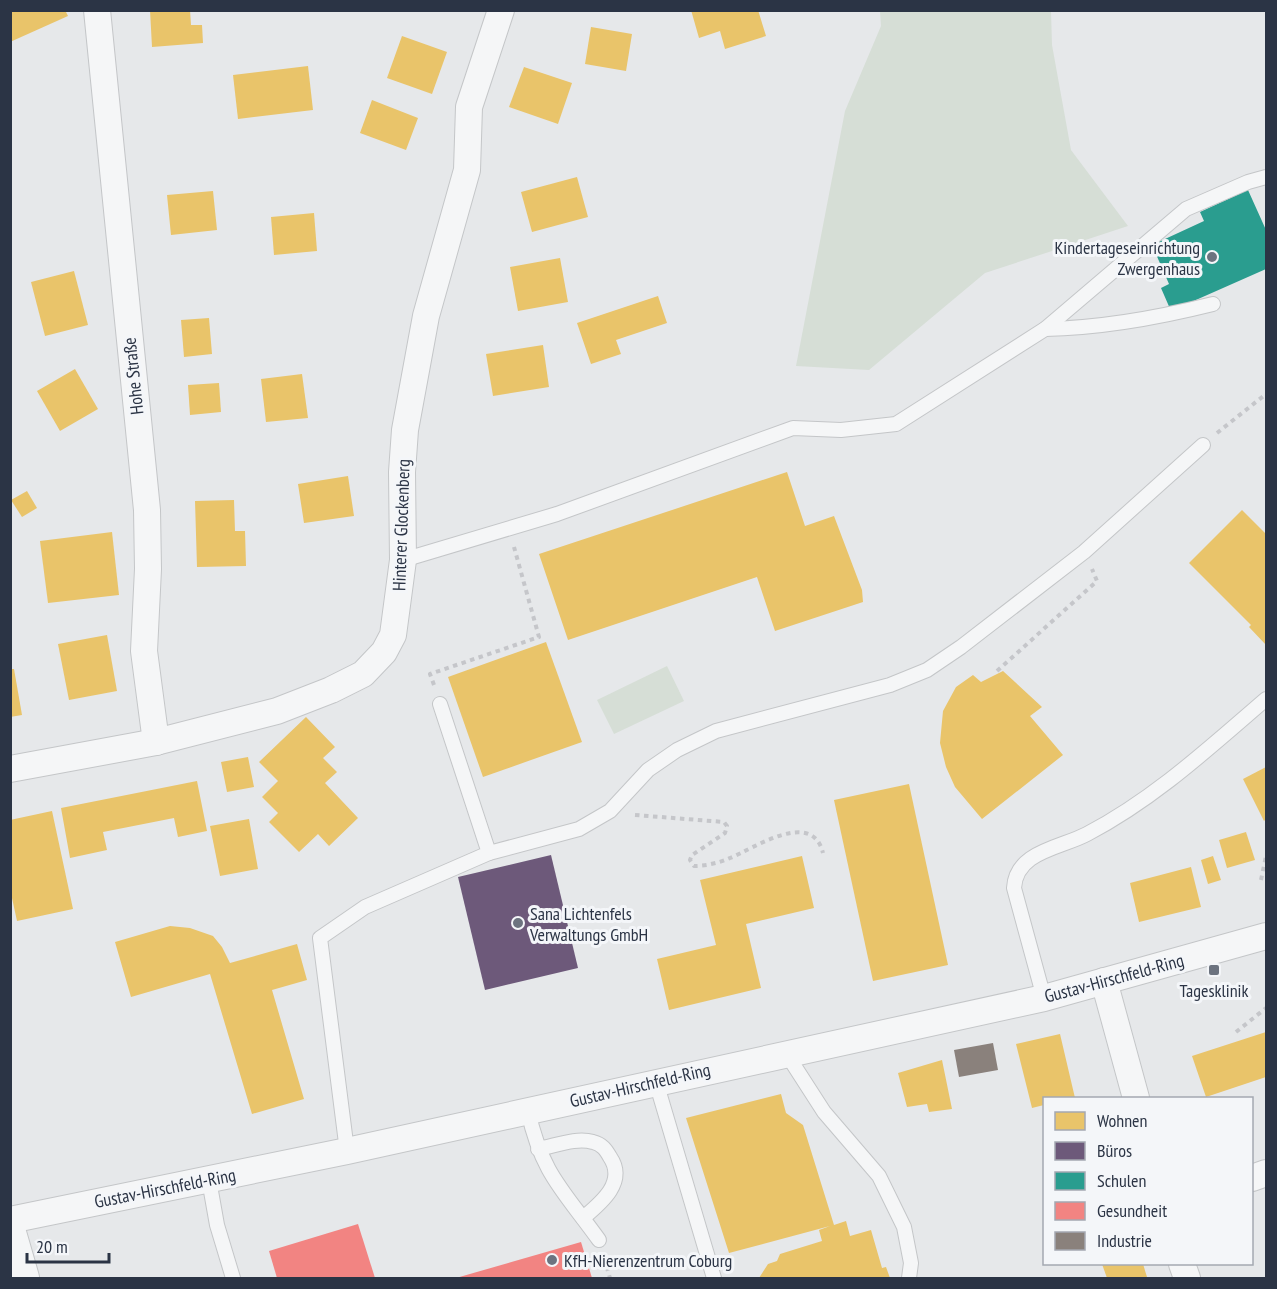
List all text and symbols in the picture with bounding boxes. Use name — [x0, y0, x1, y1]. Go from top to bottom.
place label: Kindertageseinrichtung Zwergenhaus — [1054, 236, 1200, 280]
marker: Kindertageseinrichtung Zwergenhaus — [1205, 250, 1219, 264]
street label: Hohe Straße — [118, 336, 148, 416]
street label: Hinterer Glockenberg — [387, 459, 415, 591]
place label: Sana Lichtenfels Verwaltungs GmbH — [529, 902, 648, 946]
marker: Sana Lichtenfels Verwaltungs GmbH — [511, 916, 525, 930]
street label: Gustav-Hirschfeld-Ring — [1042, 948, 1186, 1008]
marker: Tagesklinik — [1207, 963, 1221, 977]
place label: Tagesklinik — [1180, 979, 1248, 1002]
street label: Gustav-Hirschfeld-Ring — [568, 1058, 712, 1112]
legend — [1043, 1097, 1253, 1265]
text: Wohnen — [1097, 1109, 1147, 1132]
text: Büros — [1097, 1139, 1132, 1162]
street label: Gustav-Hirschfeld-Ring — [92, 1163, 238, 1213]
text: Schulen — [1097, 1169, 1146, 1192]
text: Gesundheit — [1097, 1199, 1167, 1222]
scale bar — [27, 1226, 110, 1264]
text: Industrie — [1097, 1229, 1152, 1252]
text: 20 m — [36, 1235, 68, 1258]
place label: KfH-Nierenzentrum Coburg — [564, 1249, 732, 1272]
marker: KfH-Nierenzentrum Coburg — [545, 1253, 559, 1267]

